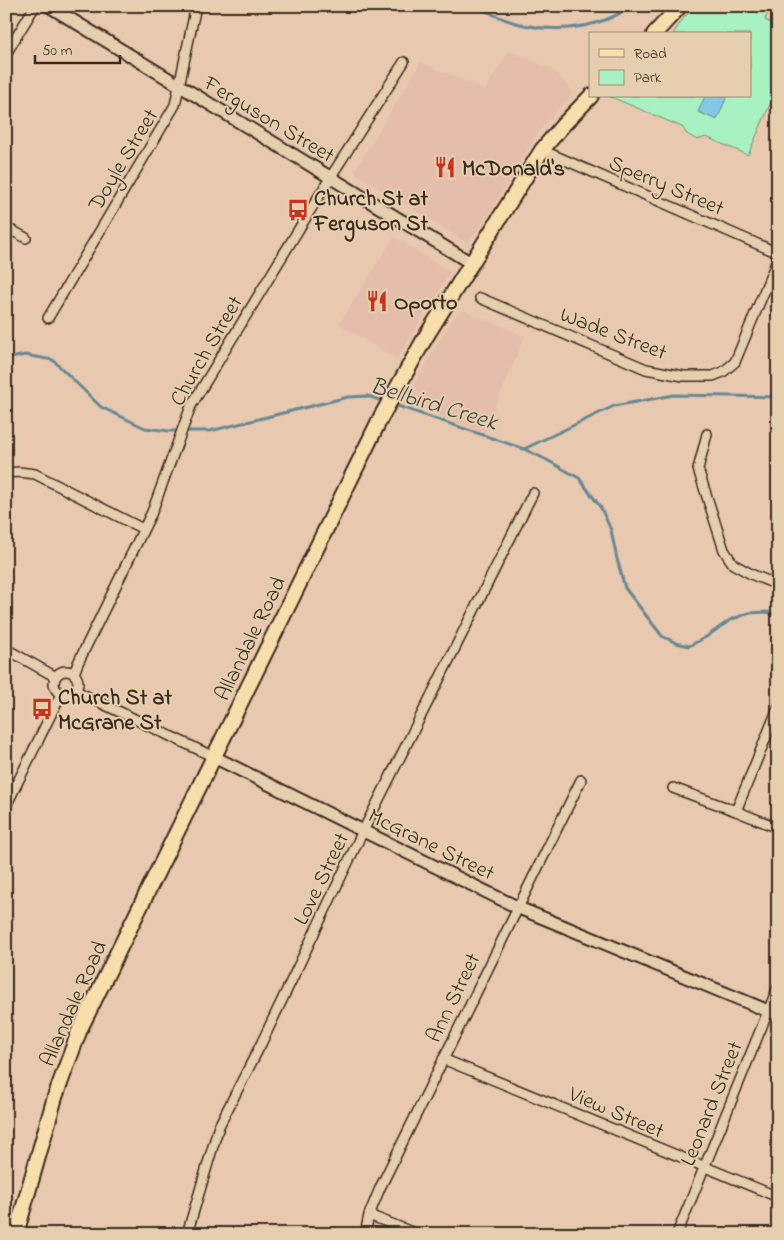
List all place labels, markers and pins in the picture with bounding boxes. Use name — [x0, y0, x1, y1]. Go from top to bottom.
restaurant icon: McDonald's — [432, 154, 458, 180]
place label: McDonald's — [462, 154, 565, 186]
place label: Church St at Ferguson St — [313, 184, 428, 242]
bus stop icon: Church St at Ferguson St — [285, 197, 311, 223]
restaurant icon: Oporto — [364, 288, 390, 314]
place label: Oporto — [394, 288, 458, 320]
place label: Church St at McGrane St — [58, 683, 172, 740]
bus stop icon: Church St at McGrane St — [29, 696, 55, 722]

